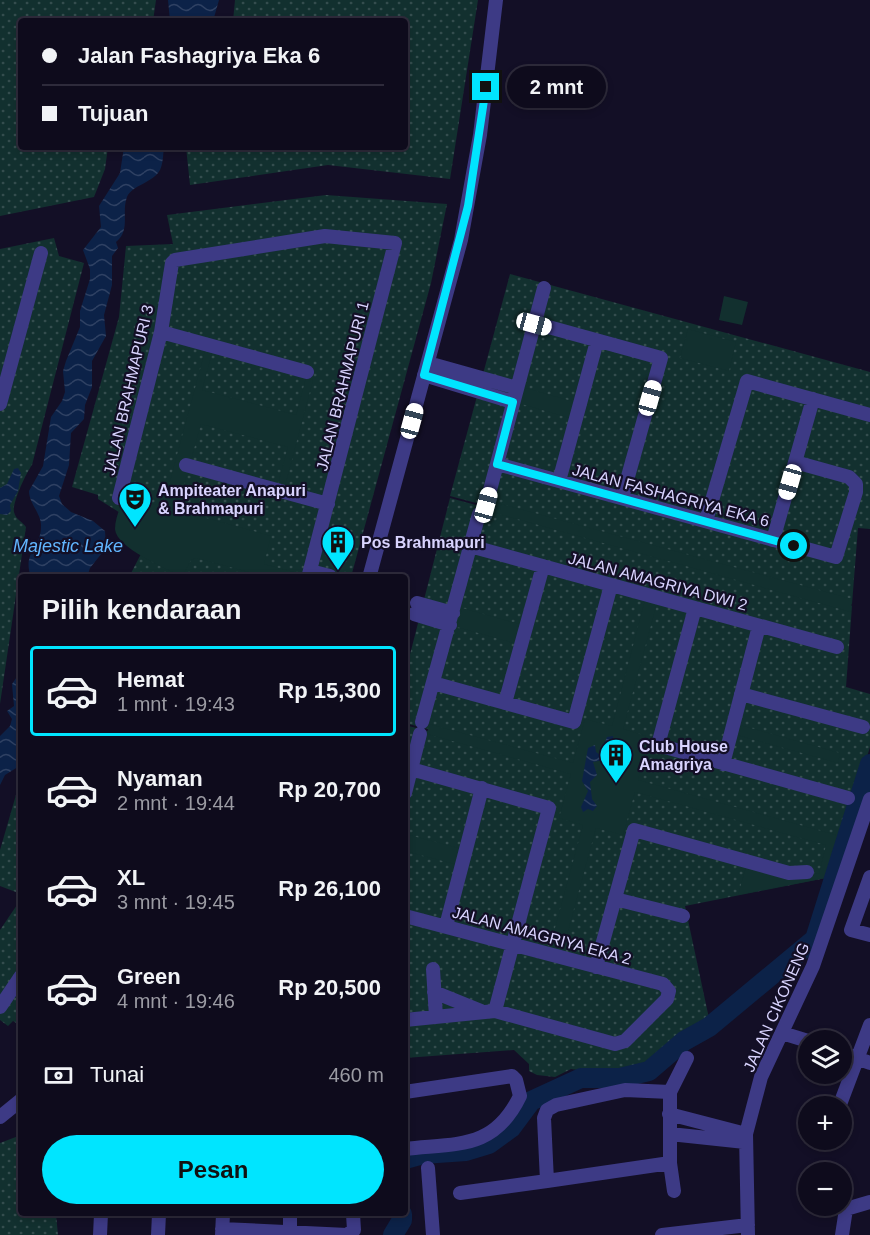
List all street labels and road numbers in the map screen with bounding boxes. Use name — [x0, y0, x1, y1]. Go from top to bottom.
street label: JALAN BRAHMAPURI 1 — [313, 299, 372, 473]
street label: JALAN BRAHMAPURI 3 — [101, 303, 156, 477]
street label: JALAN FASHAGRIYA EKA 6 — [570, 461, 771, 530]
street label: JALAN AMAGRIYA DWI 2 — [566, 549, 749, 614]
street label: JALAN AMAGRIYA EKA 2 — [450, 903, 633, 968]
street label: JALAN CIKONENG — [740, 940, 813, 1074]

